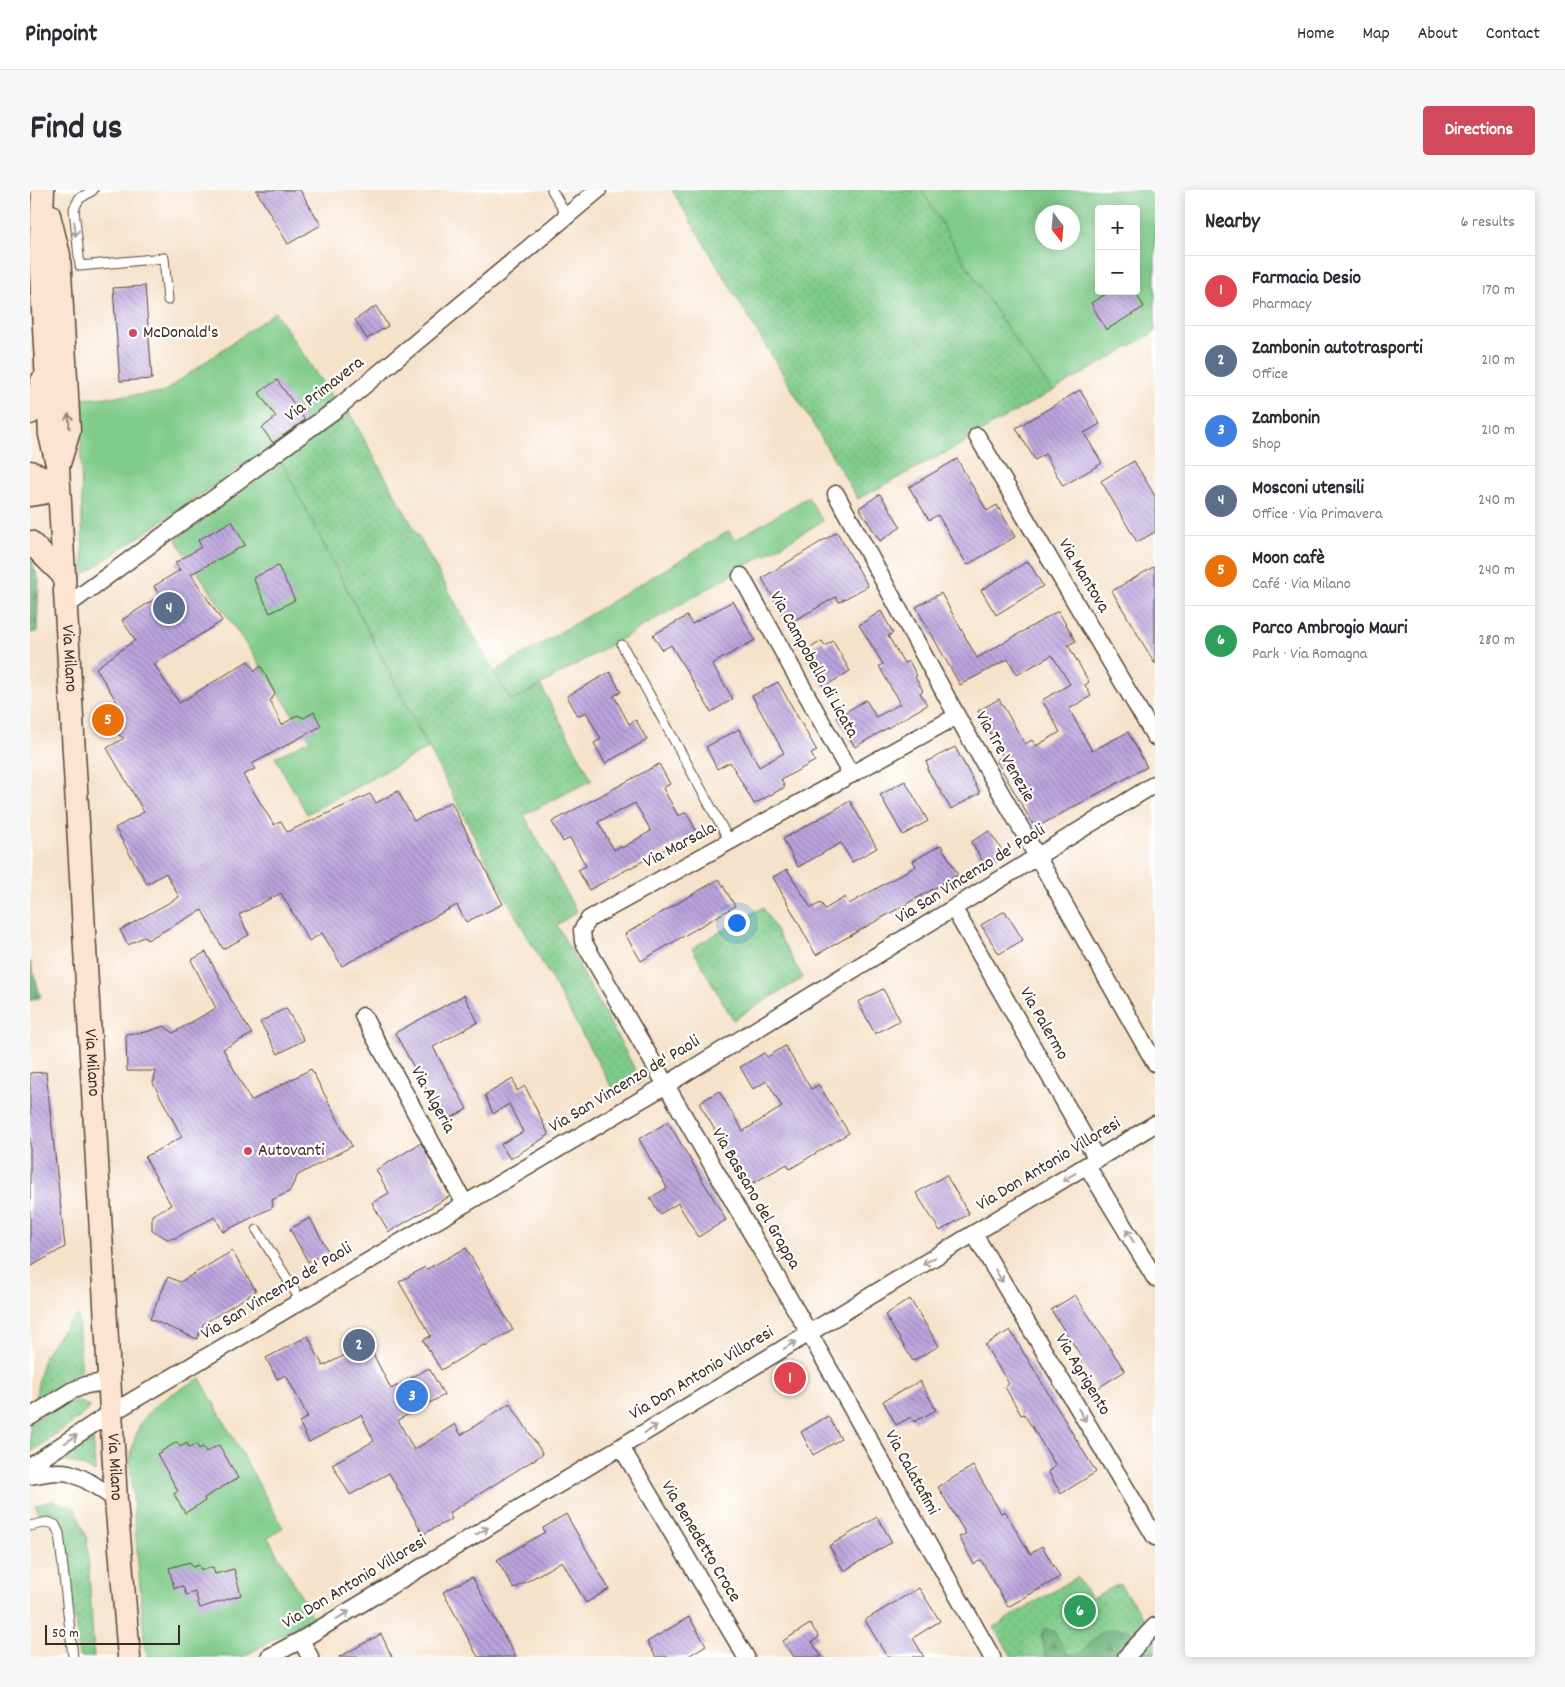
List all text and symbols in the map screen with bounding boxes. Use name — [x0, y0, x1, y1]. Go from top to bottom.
text: Pinpoint — [25, 18, 97, 52]
text: Home — [1297, 22, 1334, 47]
text: Map — [1362, 22, 1390, 47]
text: About — [1418, 22, 1458, 47]
text: Contact — [1486, 22, 1540, 47]
text: Find us — [30, 105, 122, 155]
button: Directions — [1423, 106, 1535, 155]
north arrow — [1035, 205, 1080, 250]
map controls — [1095, 205, 1140, 295]
button: + — [1095, 205, 1140, 250]
text: Nearby — [1205, 208, 1260, 238]
text: 6 results — [1460, 211, 1515, 234]
one-way arrow — [70, 221, 80, 237]
button: − — [1095, 250, 1140, 295]
text: Farmacia Desio — [1252, 266, 1361, 293]
text: 1 — [1219, 279, 1223, 302]
text: 170 m — [1482, 279, 1515, 302]
text: Pharmacy — [1252, 293, 1311, 316]
place label: McDonald's — [143, 321, 219, 346]
marker: McDonald's — [127, 327, 139, 339]
text: Zambonin autotrasporti — [1252, 336, 1423, 363]
text: 2 — [1218, 349, 1225, 372]
text: 210 m — [1481, 349, 1515, 372]
street label: Via Primavera — [280, 351, 370, 429]
text: Office — [1252, 363, 1288, 386]
text: Zambonin — [1252, 406, 1320, 433]
one-way arrow — [64, 414, 73, 430]
text: 3 — [1217, 419, 1225, 442]
text: 210 m — [1481, 419, 1515, 442]
text: Shop — [1252, 433, 1281, 456]
text: Mosconi utensili — [1252, 476, 1364, 503]
text: 4 — [1218, 489, 1224, 512]
text: 240 m — [1478, 489, 1515, 512]
text: Office · Via Primavera — [1252, 503, 1383, 526]
street label: Via Mantova — [1051, 534, 1115, 618]
text: Moon cafè — [1252, 546, 1325, 573]
text: 5 — [1217, 559, 1225, 582]
text: 240 m — [1478, 559, 1515, 582]
text: Café · Via Milano — [1252, 573, 1351, 596]
street label: Via Campobello di Licata — [762, 587, 864, 743]
pin: 4 — [153, 589, 185, 627]
text: Parco Ambrogio Mauri — [1252, 616, 1408, 643]
street label: Via Milano — [54, 624, 83, 693]
text: 6 — [1217, 629, 1225, 652]
text: 280 m — [1478, 629, 1515, 652]
text: Park · Via Romagna — [1252, 643, 1367, 666]
pin: 5 — [92, 701, 124, 739]
street label: Via Tre Venezie — [968, 707, 1040, 807]
street label: Via Marsala — [639, 816, 721, 876]
street label: Via San Vincenzo de' Paoli — [891, 819, 1051, 931]
your location — [724, 910, 750, 936]
street label: Via Palermo — [1012, 983, 1074, 1065]
street label: Via Milano — [77, 1028, 106, 1097]
street label: Via San Vincenzo de' Paoli — [545, 1030, 705, 1140]
street label: Via Algeria — [403, 1062, 461, 1138]
street label: Via Don Antonio Villoresi — [972, 1112, 1126, 1218]
street label: Via Bassano del Grappa — [704, 1124, 806, 1275]
place label: Autovanti — [258, 1139, 324, 1164]
marker: Autovanti — [242, 1145, 254, 1157]
one-way arrow — [1062, 1172, 1076, 1182]
one-way arrow — [1124, 1229, 1134, 1243]
street label: Via San Vincenzo de' Paoli — [197, 1237, 357, 1347]
one-way arrow — [923, 1256, 937, 1266]
one-way arrow — [995, 1268, 1005, 1282]
street label: Via Don Antonio Villoresi — [625, 1321, 779, 1427]
pin: 2 — [343, 1326, 375, 1364]
street label: Via Agrigento — [1048, 1330, 1116, 1420]
one-way arrow — [782, 1339, 796, 1349]
pin: 1 — [774, 1359, 806, 1397]
pin: 3 — [396, 1377, 428, 1415]
one-way arrow — [1078, 1408, 1088, 1422]
one-way arrow — [643, 1423, 657, 1433]
street label: Via Calatafimi — [877, 1426, 945, 1520]
street label: Via Milano — [100, 1433, 129, 1502]
one-way arrow — [63, 1434, 77, 1444]
street label: Via Benedetto Croce — [654, 1477, 746, 1608]
one-way arrow — [474, 1526, 488, 1536]
street label: Via Don Antonio Villoresi — [278, 1530, 432, 1636]
pin: 6 — [1064, 1592, 1096, 1630]
one-way arrow — [335, 1610, 349, 1620]
scale bar — [45, 1622, 180, 1645]
text: 50 m — [52, 1624, 79, 1644]

